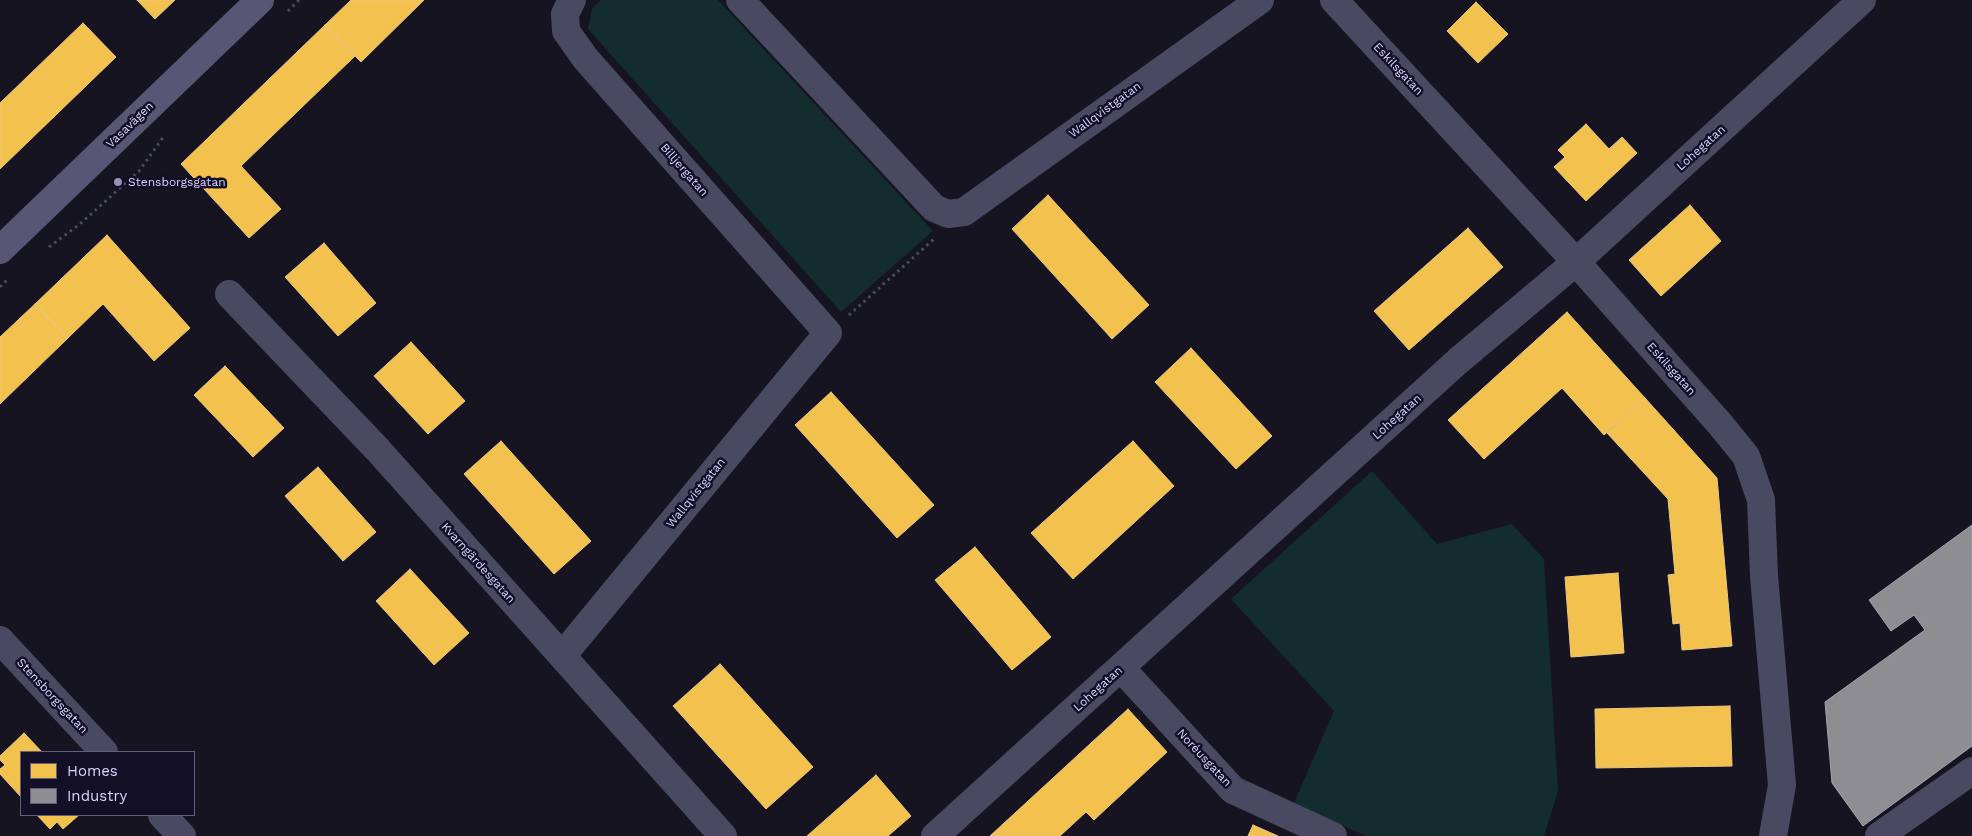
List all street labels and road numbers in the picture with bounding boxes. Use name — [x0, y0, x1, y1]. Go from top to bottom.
street label: Eskilsgatan — [1370, 40, 1426, 98]
street label: Wallqvistgatan — [1066, 79, 1144, 141]
street label: Vasavägen — [103, 99, 157, 151]
street label: Lohegatan — [1674, 122, 1728, 174]
street label: Billjergatan — [657, 141, 711, 199]
street label: Eskilsgatan — [1644, 340, 1698, 398]
street label: Lohegatan — [1370, 391, 1424, 443]
street label: Wallqvistgatan — [663, 455, 729, 531]
street label: Kvarngärdesgatan — [438, 520, 518, 606]
street label: Stensborgsgatan — [13, 655, 91, 737]
street label: Lohegatan — [1071, 663, 1125, 715]
street label: Noréusgatan — [1174, 726, 1234, 790]

